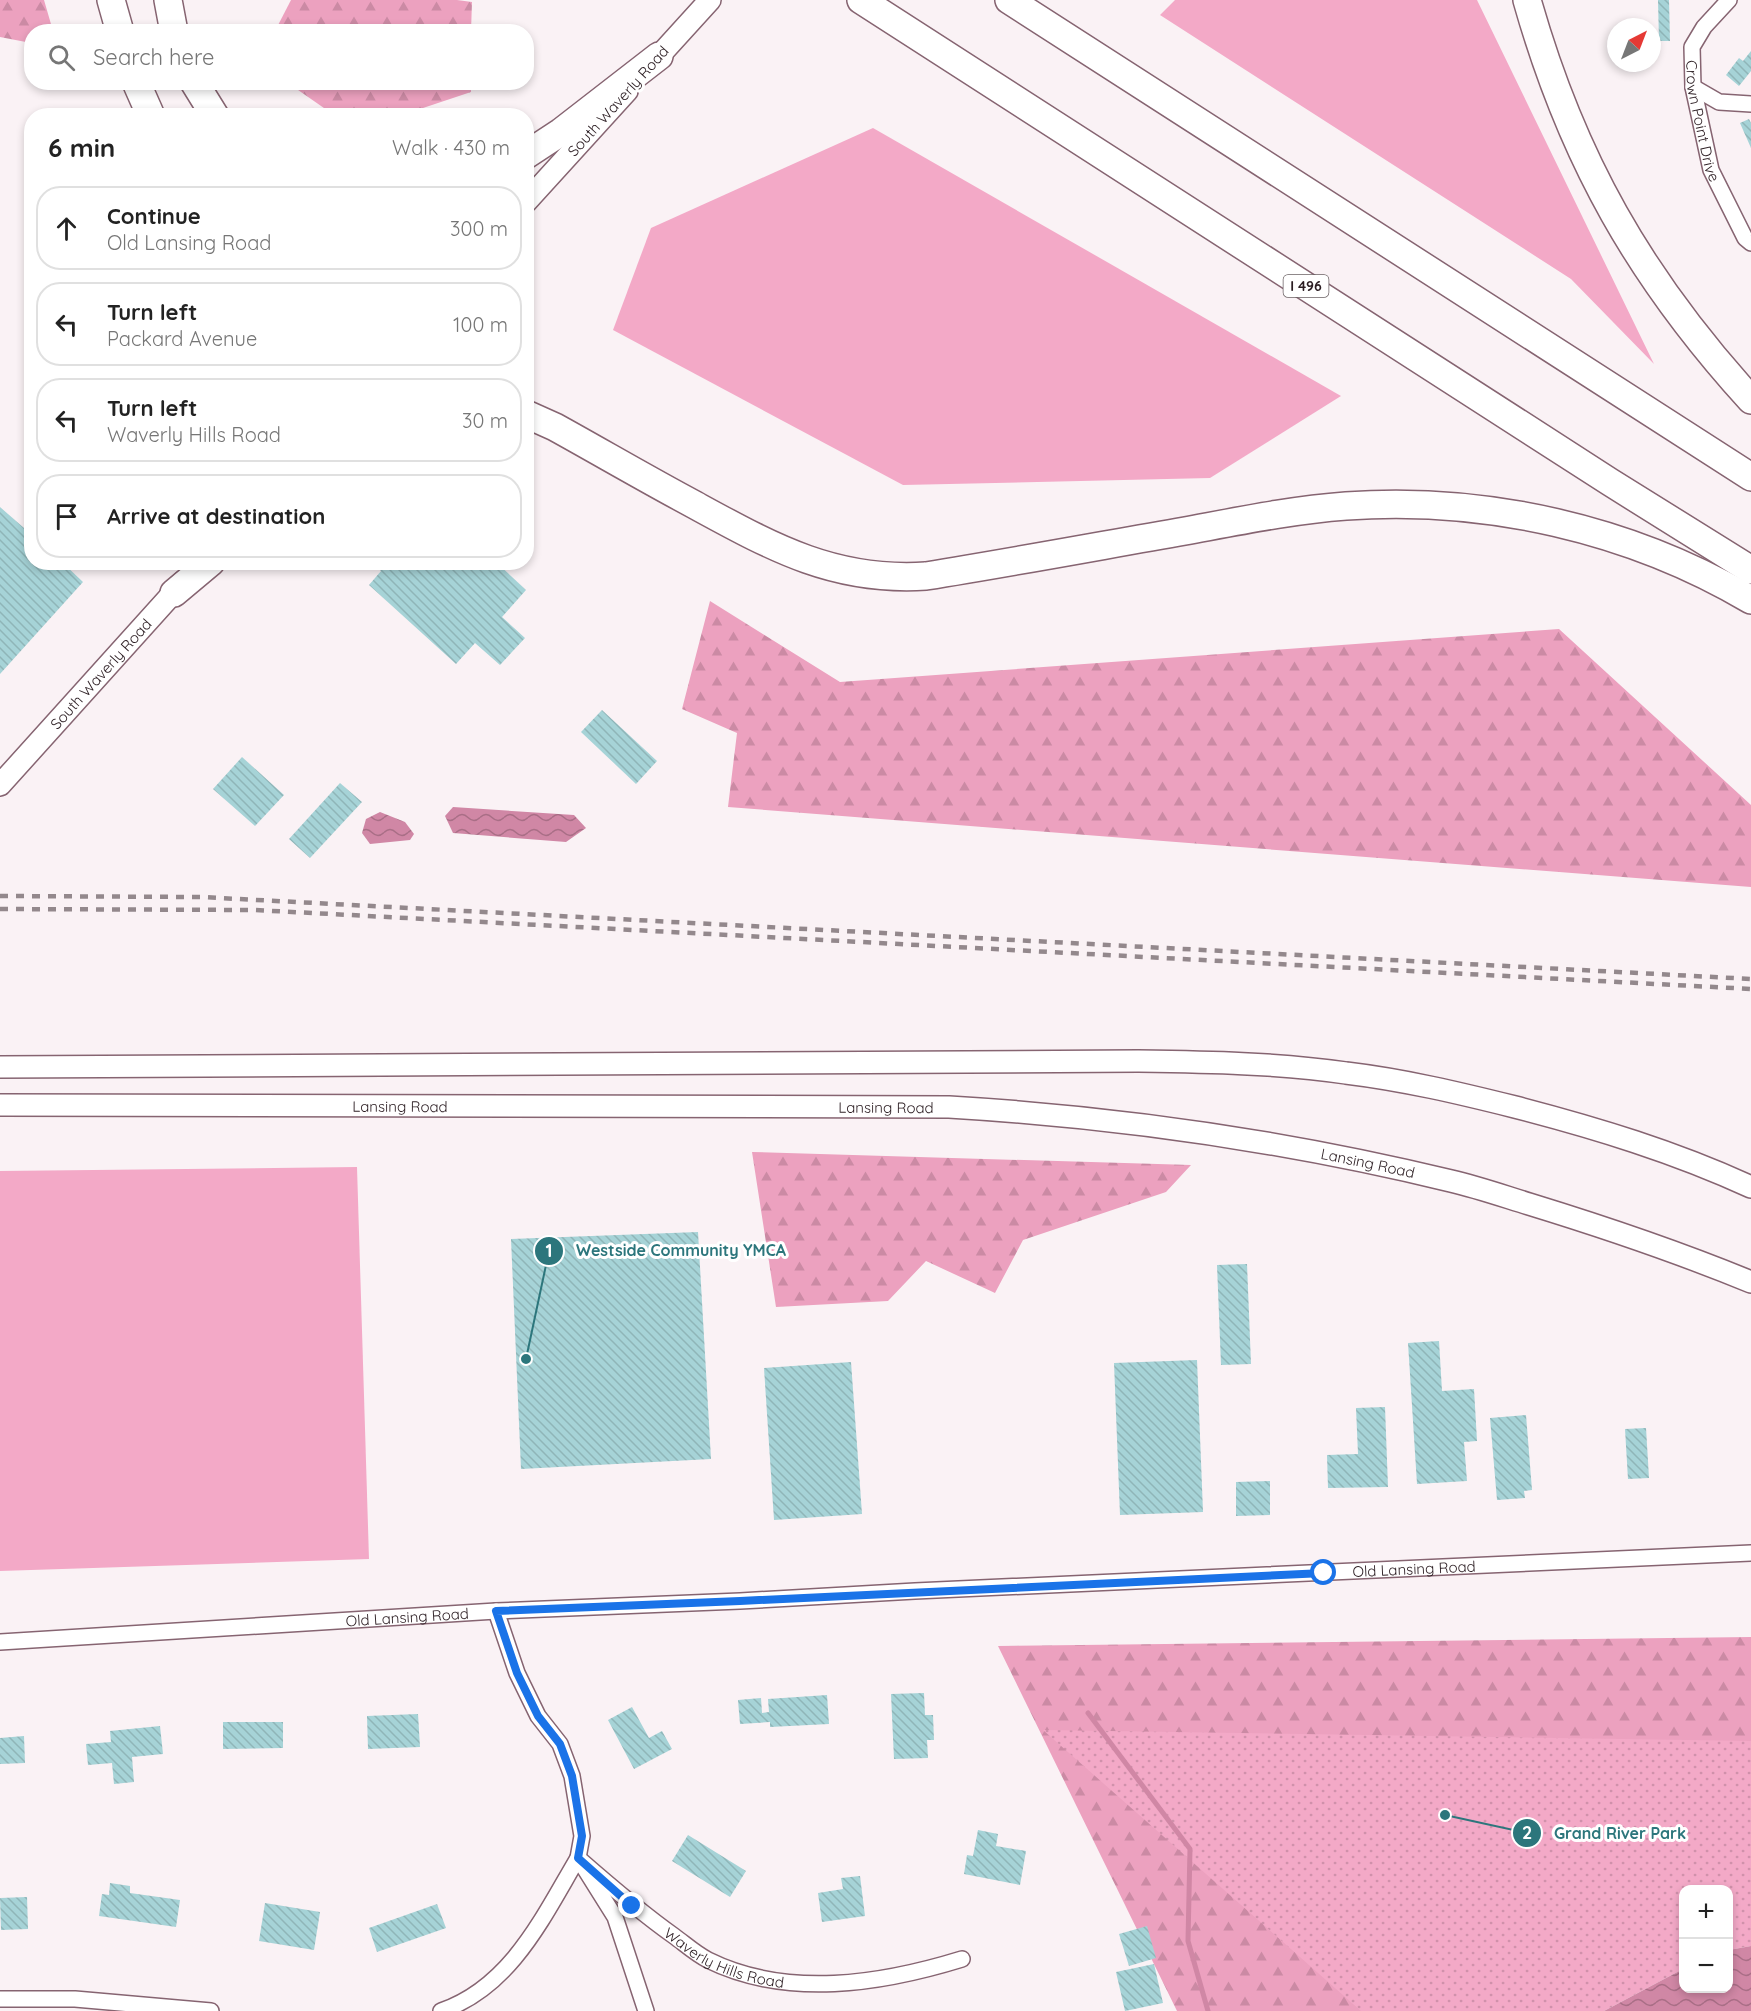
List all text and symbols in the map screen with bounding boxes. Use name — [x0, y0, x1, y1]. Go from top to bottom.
north arrow — [1607, 18, 1661, 72]
search box — [24, 24, 534, 90]
icon: search — [45, 41, 78, 74]
street label: South Waverly Road — [563, 42, 673, 160]
text: Search here — [93, 43, 214, 71]
street label: Crown Point Drive — [1683, 60, 1725, 185]
text: 6 min — [48, 131, 115, 164]
text: Walk · 430 m — [392, 135, 510, 160]
text: Continue — [107, 202, 201, 230]
icon: ahead — [50, 212, 83, 245]
text: 300 m — [450, 216, 508, 241]
text: Old Lansing Road — [107, 230, 271, 255]
road number: I 496 — [1284, 275, 1328, 297]
text: Turn left — [107, 298, 197, 326]
icon: left — [50, 308, 83, 341]
text: 100 m — [453, 312, 508, 337]
text: Packard Avenue — [107, 326, 257, 351]
text: Turn left — [107, 394, 197, 422]
icon: left — [50, 404, 83, 437]
text: 30 m — [462, 408, 508, 433]
text: Waverly Hills Road — [107, 422, 281, 447]
icon: arrive — [50, 500, 83, 533]
text: Arrive at destination — [107, 502, 325, 530]
street label: South Waverly Road — [46, 614, 155, 733]
street label: Lansing Road — [352, 1096, 448, 1115]
street label: Lansing Road — [838, 1097, 934, 1116]
street label: Lansing Road — [1319, 1144, 1417, 1182]
callout: Westside Community YMCA — [534, 1234, 798, 1268]
text: 1 — [545, 1239, 553, 1262]
text: Westside Community YMCA — [576, 1240, 787, 1260]
street label: Old Lansing Road — [1352, 1556, 1476, 1581]
route start — [1310, 1559, 1336, 1585]
street label: Old Lansing Road — [345, 1603, 469, 1630]
callout: Grand River Park — [1512, 1816, 1698, 1850]
text: 2 — [1522, 1821, 1532, 1844]
text: Grand River Park — [1554, 1823, 1686, 1843]
map controls — [1679, 1885, 1733, 1993]
button: + — [1679, 1885, 1733, 1939]
route end — [618, 1892, 644, 1918]
street label: Waverly Hills Road — [661, 1923, 785, 1991]
button: − — [1679, 1939, 1733, 1993]

